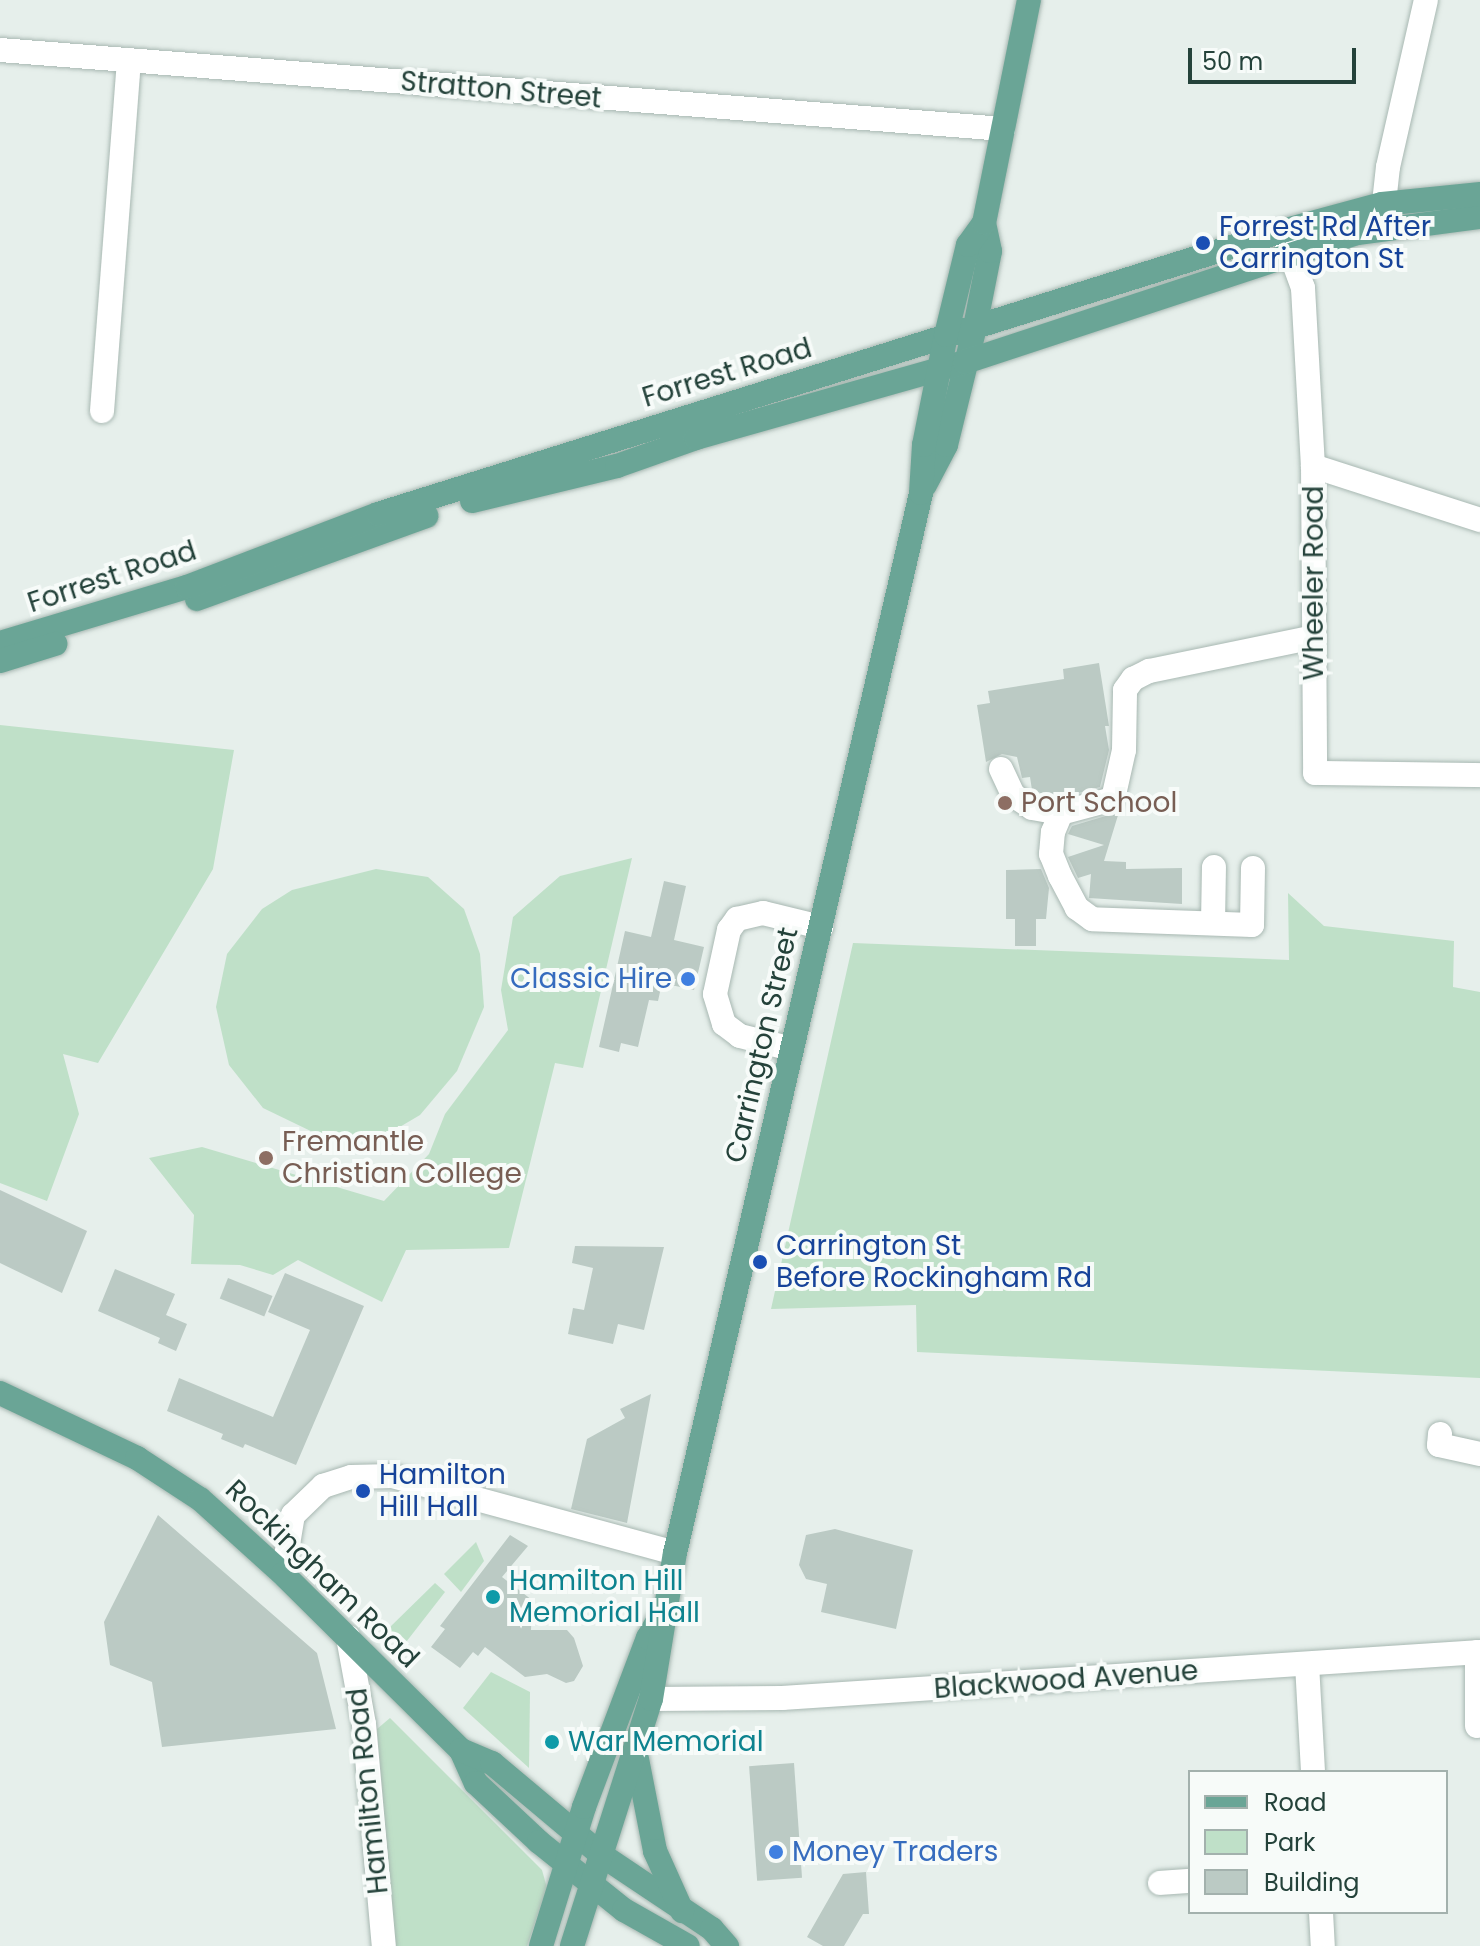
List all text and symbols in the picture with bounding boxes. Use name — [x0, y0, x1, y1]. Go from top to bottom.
scale bar — [1192, 32, 1360, 82]
text: 50 m — [1202, 45, 1263, 78]
street label: Stratton Street — [399, 64, 603, 116]
place label: Forrest Rd After Carrington St — [1219, 210, 1431, 276]
marker: Forrest Rd After Carrington St — [1194, 234, 1212, 252]
street label: Forrest Road — [638, 331, 816, 415]
street label: Wheeler Road — [1297, 486, 1331, 680]
street label: Forrest Road — [23, 534, 201, 620]
place label: Port School — [1021, 786, 1177, 820]
marker: Port School — [996, 794, 1014, 812]
street label: Carrington Street — [719, 924, 805, 1166]
place label: Classic Hire — [510, 962, 672, 996]
marker: Classic Hire — [679, 970, 697, 988]
place label: Fremantle Christian College — [282, 1125, 522, 1191]
marker: Fremantle Christian College — [257, 1149, 275, 1167]
place label: Carrington St Before Rockingham Rd — [776, 1229, 1092, 1295]
marker: Carrington St Before Rockingham Rd — [751, 1253, 769, 1271]
place label: Hamilton Hill Hall — [379, 1458, 506, 1524]
street label: Rockingham Road — [218, 1473, 426, 1675]
marker: Hamilton Hill Hall — [354, 1482, 372, 1500]
place label: Hamilton Hill Memorial Hall — [509, 1564, 700, 1630]
marker: Hamilton Hill Memorial Hall — [484, 1588, 502, 1606]
street label: Blackwood Avenue — [933, 1654, 1199, 1706]
street label: Hamilton Road — [340, 1686, 396, 1896]
place label: War Memorial — [568, 1725, 764, 1759]
marker: War Memorial — [543, 1733, 561, 1751]
legend — [1188, 1770, 1448, 1914]
text: Road — [1264, 1786, 1326, 1819]
text: Park — [1264, 1826, 1315, 1859]
place label: Money Traders — [792, 1835, 998, 1869]
marker: Money Traders — [767, 1843, 785, 1861]
text: Building — [1264, 1866, 1360, 1899]

